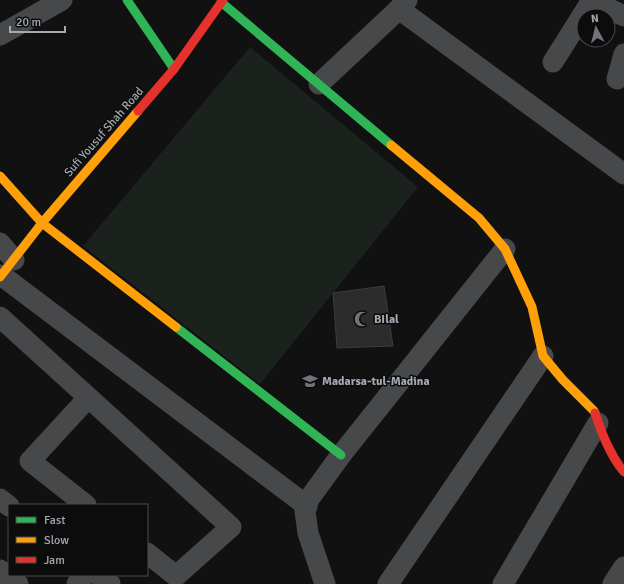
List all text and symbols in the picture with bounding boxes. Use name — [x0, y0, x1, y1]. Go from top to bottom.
scale bar — [10, 8, 65, 34]
north arrow — [576, 8, 616, 48]
text: N — [590, 12, 599, 25]
text: 20 m — [16, 15, 41, 30]
street label: Sufi Yousuf Shah Road — [61, 84, 147, 180]
mosque icon: BIlal — [353, 310, 371, 328]
place label: BIlal — [374, 312, 399, 327]
school or university icon: Madarsa-tul-Madina — [301, 372, 319, 390]
place label: Madarsa-tul-Madina — [322, 374, 430, 389]
legend — [8, 504, 148, 576]
text: Fast — [44, 513, 65, 528]
text: Slow — [44, 533, 69, 548]
text: Jam — [44, 553, 65, 568]

